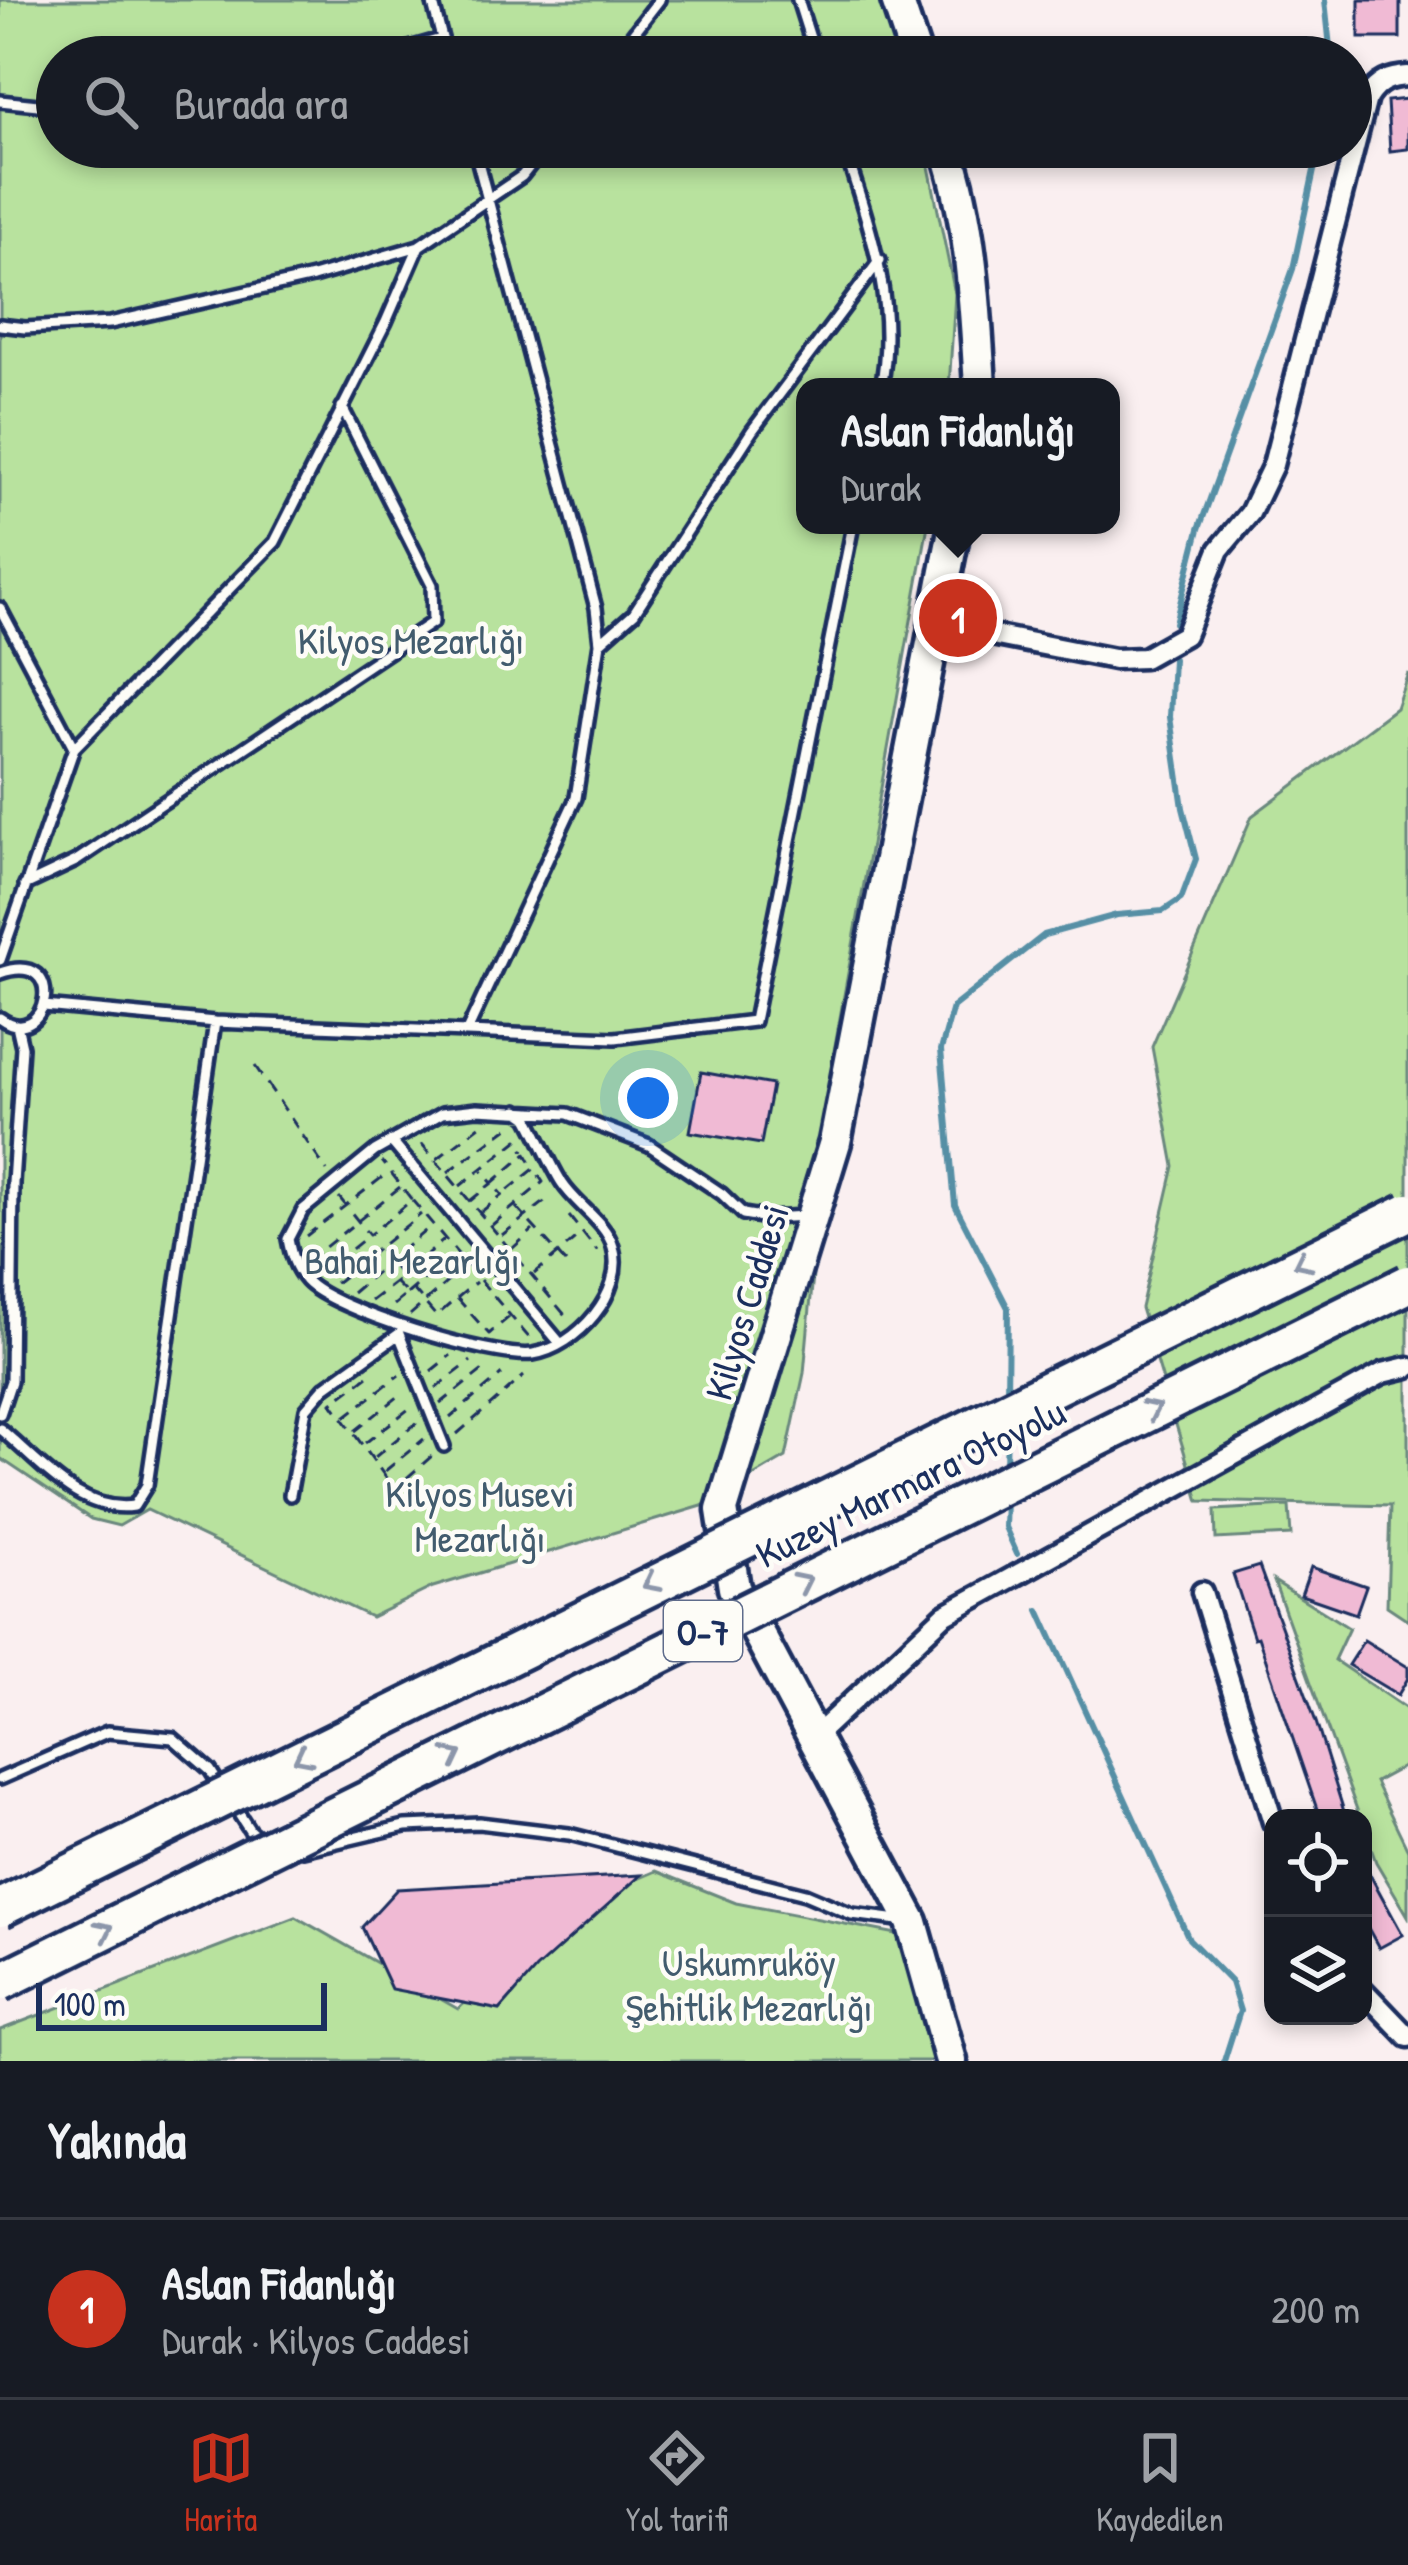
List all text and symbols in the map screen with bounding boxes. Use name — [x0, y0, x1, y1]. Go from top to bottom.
search box — [36, 36, 1372, 168]
icon: search — [78, 69, 144, 135]
text: Burada ara — [174, 72, 348, 133]
popup — [796, 378, 1120, 534]
text: Aslan Fidanlığı — [841, 399, 1075, 460]
text: Durak — [841, 460, 922, 513]
pin: 1 — [919, 573, 997, 663]
park label: Kilyos Mezarlığı — [298, 613, 524, 666]
your location — [618, 1068, 678, 1128]
street label: Kilyos Caddesi — [691, 1198, 801, 1406]
park label: Bahai Mezarlığı — [304, 1233, 520, 1286]
one-way arrow — [1293, 1248, 1315, 1271]
street label: Kuzey Marmara Otoyolu — [747, 1384, 1073, 1580]
one-way arrow — [1140, 1401, 1162, 1424]
park label: Kilyos Musevi Mezarlığı — [385, 1466, 575, 1564]
one-way arrow — [642, 1569, 663, 1593]
one-way arrow — [790, 1573, 812, 1596]
road number: O-7 — [664, 1601, 742, 1661]
one-way arrow — [293, 1743, 314, 1767]
one-way arrow — [441, 1747, 463, 1770]
map controls — [1264, 1809, 1372, 2025]
button: locate — [1264, 1809, 1372, 1917]
button: layers — [1264, 1917, 1372, 2025]
one-way arrow — [93, 1921, 114, 1945]
park label: Uskumruköy Şehitlik Mezarlığı — [625, 1935, 873, 2033]
scale bar — [36, 1977, 327, 2030]
text: 100 m — [54, 1982, 126, 2026]
text: Yakında — [48, 2105, 186, 2174]
text: Aslan Fidanlığı — [162, 2252, 396, 2313]
text: 1 — [80, 2282, 94, 2335]
text: 200 m — [1271, 2282, 1360, 2335]
text: Durak · Kilyos Caddesi — [162, 2313, 470, 2366]
tab: Harita — [184, 2425, 257, 2541]
tab: Yol tarifi — [626, 2425, 728, 2541]
tab: Kaydedilen — [1096, 2425, 1224, 2541]

